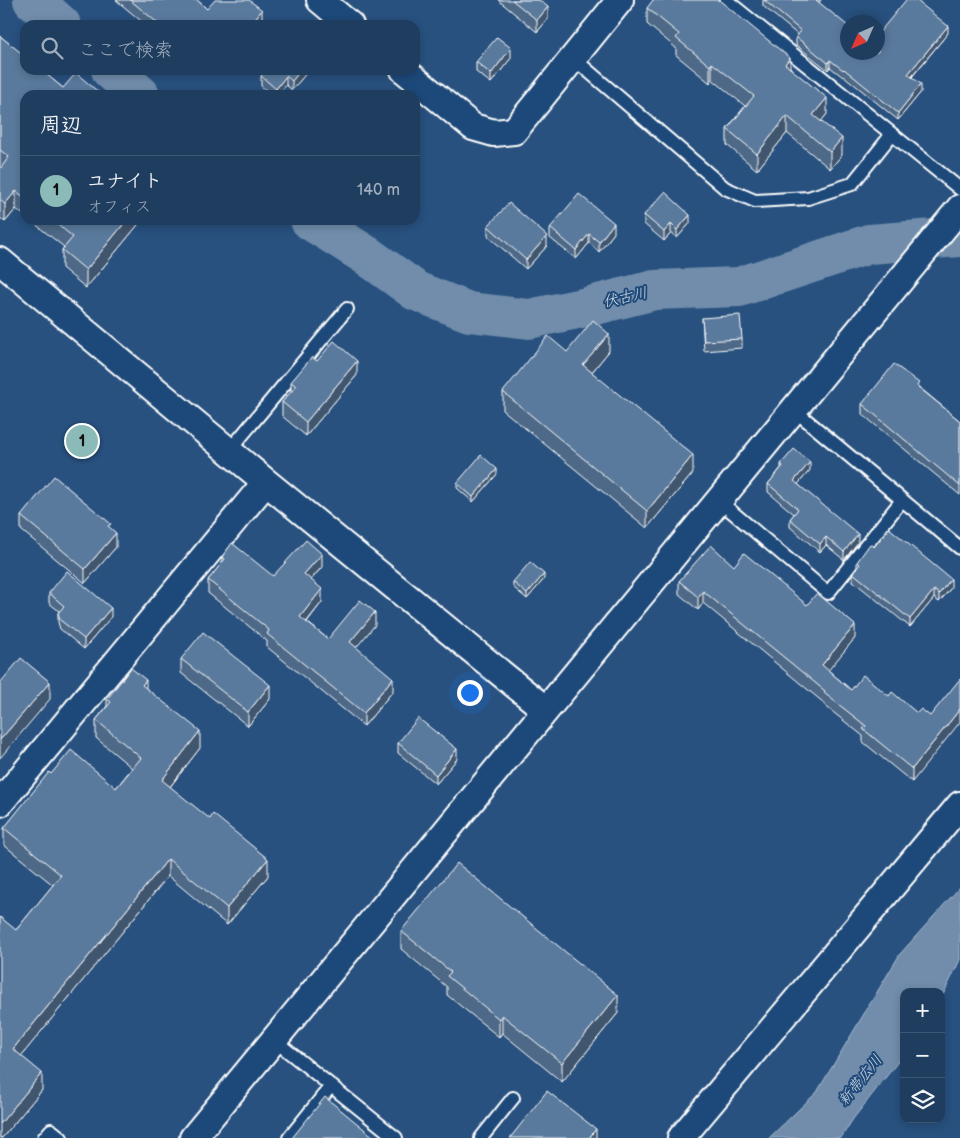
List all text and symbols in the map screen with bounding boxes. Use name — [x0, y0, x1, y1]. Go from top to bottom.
north arrow — [840, 15, 885, 60]
search box — [20, 20, 420, 75]
icon: search — [38, 34, 66, 62]
text: ここで検索 — [78, 39, 173, 62]
text: 周辺 — [40, 113, 82, 138]
text: ユナイト — [87, 170, 163, 193]
text: 1 — [53, 181, 59, 200]
text: 140 m — [357, 181, 400, 200]
text: オフィス — [87, 198, 151, 217]
water label: 伏古川 — [601, 283, 649, 312]
pin: 1 — [66, 422, 98, 460]
your location — [457, 680, 483, 706]
map controls — [900, 988, 945, 1123]
button: + — [900, 988, 945, 1033]
button: − — [900, 1033, 945, 1078]
water label: 新帯広川 — [834, 1051, 887, 1110]
button: layers — [900, 1078, 945, 1123]

